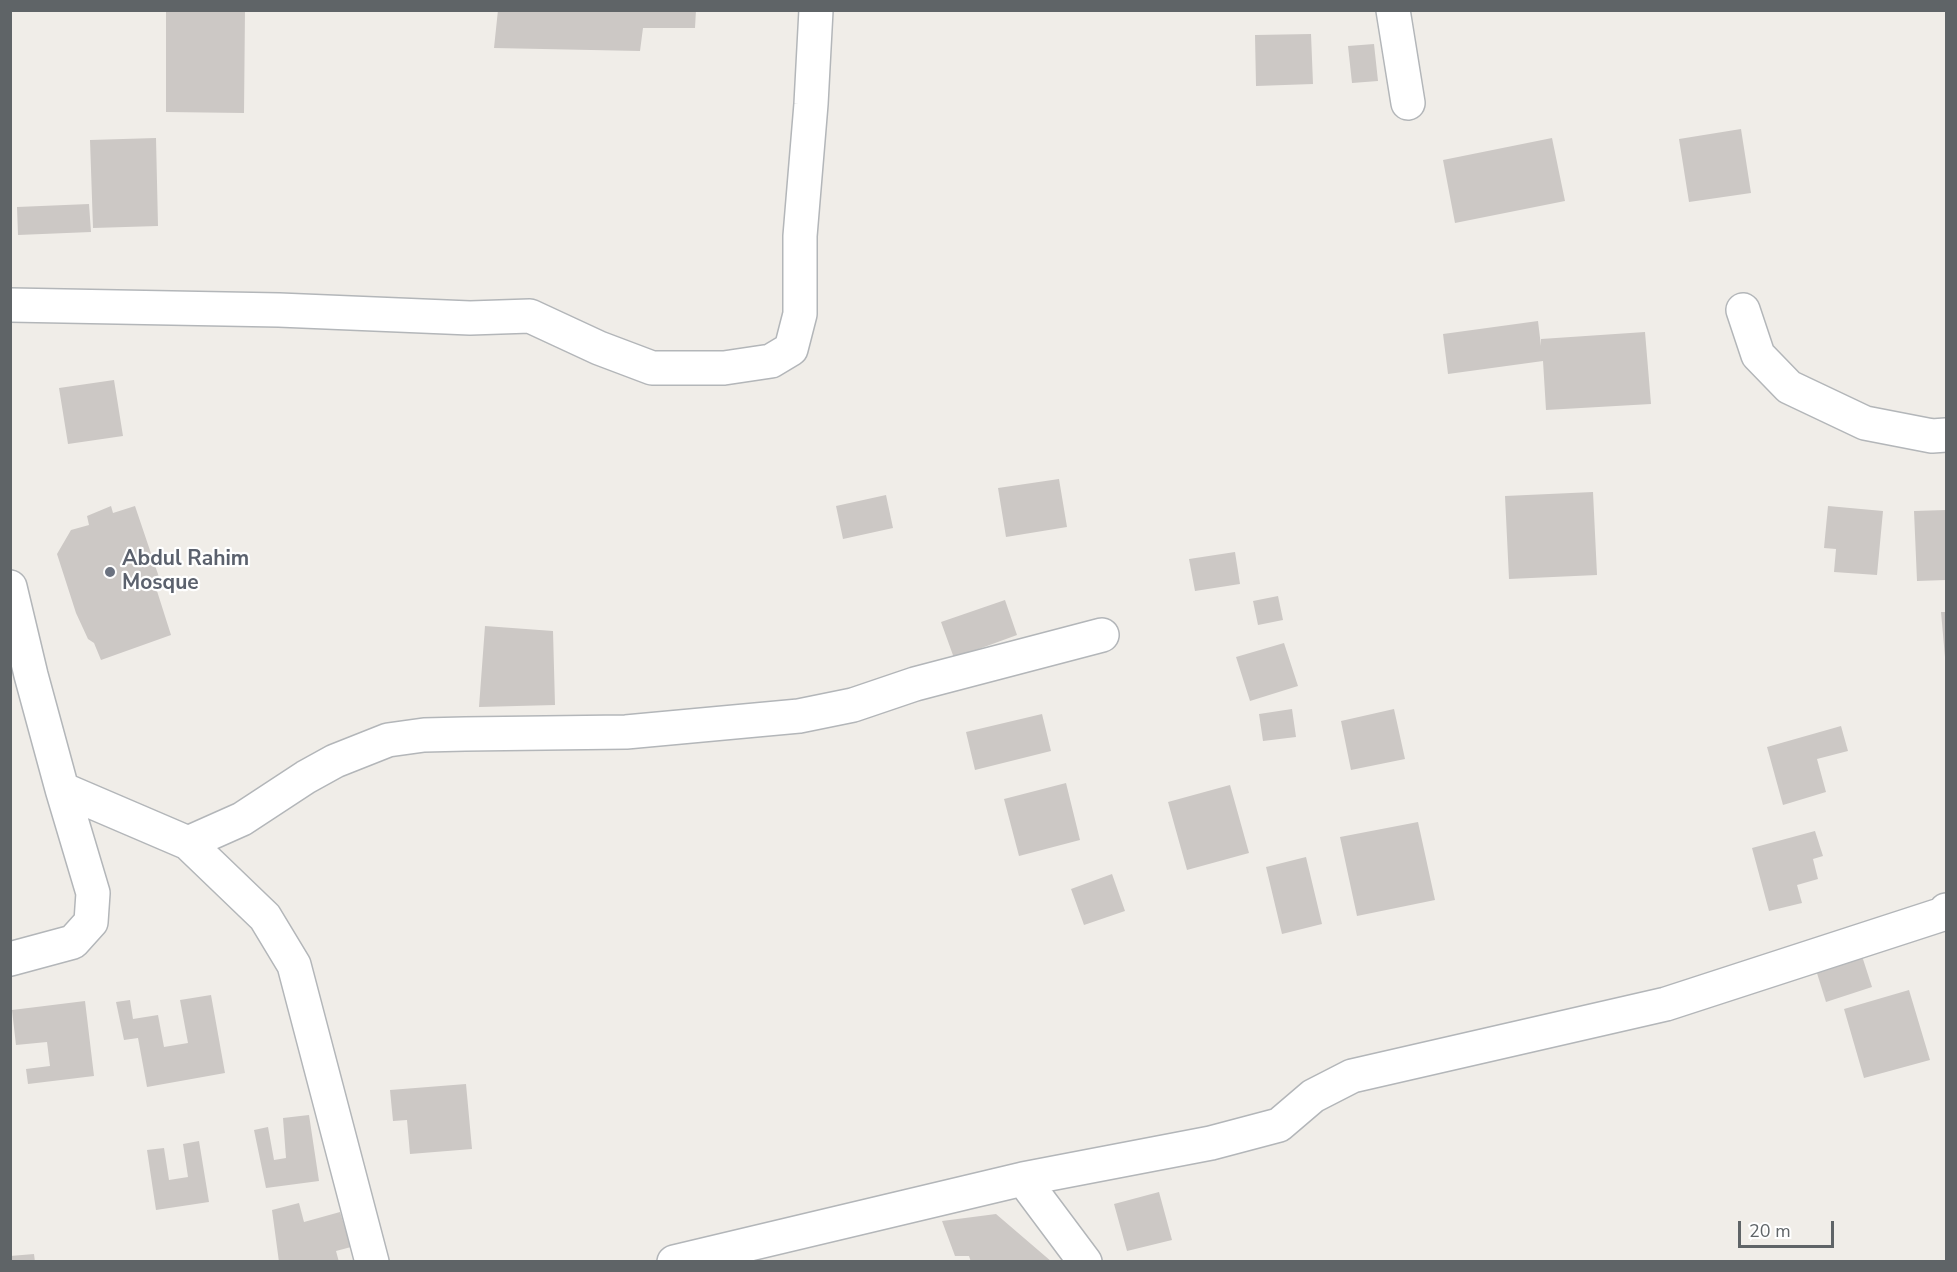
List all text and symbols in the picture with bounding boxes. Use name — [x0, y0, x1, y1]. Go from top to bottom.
place label: Abdul Rahim Mosque — [122, 547, 249, 597]
marker: Abdul Rahim Mosque — [103, 565, 117, 579]
scale bar — [1741, 1209, 1837, 1247]
text: 20 m — [1749, 1219, 1791, 1243]

